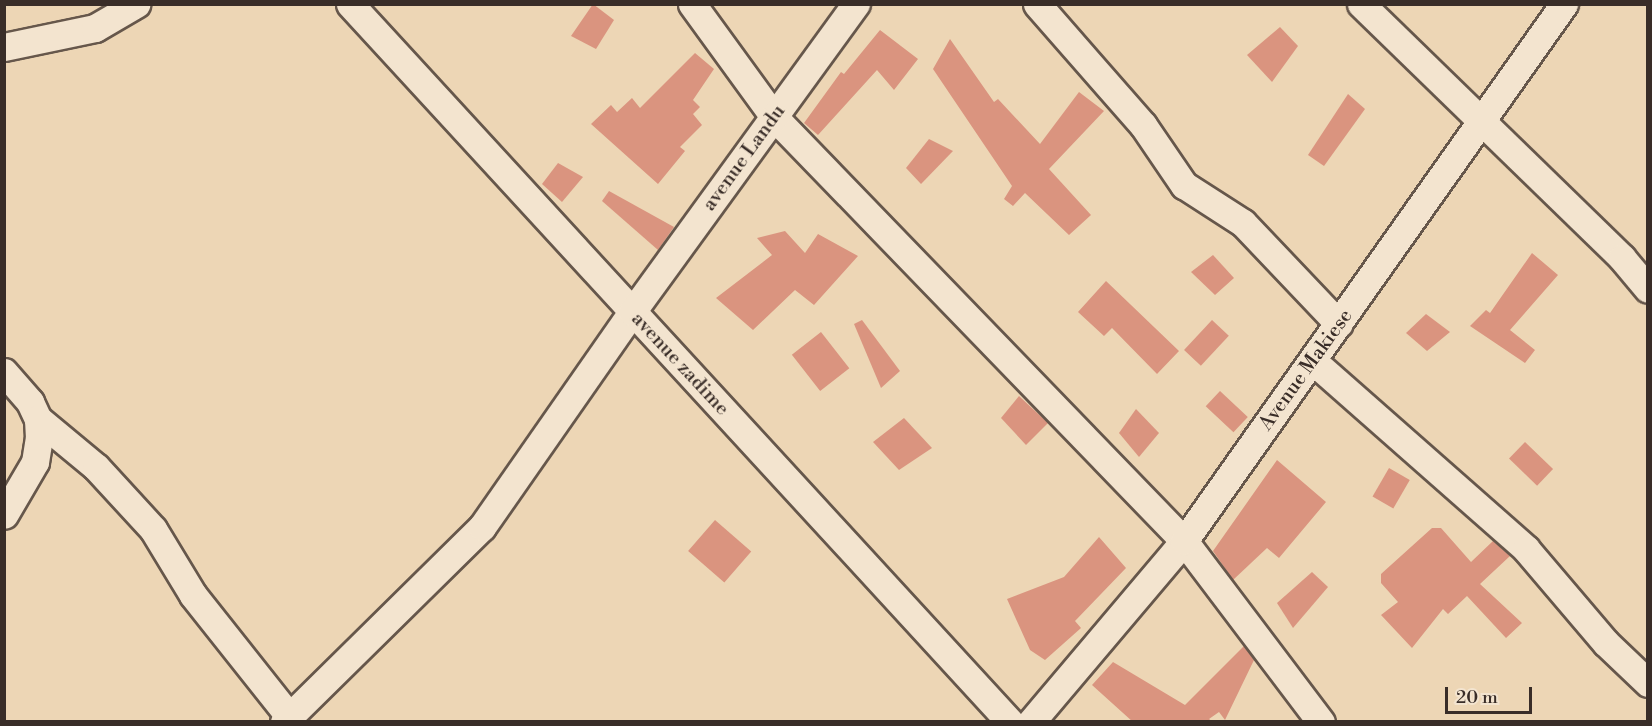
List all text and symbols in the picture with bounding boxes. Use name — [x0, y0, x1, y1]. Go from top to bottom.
street label: avenue Landu — [697, 100, 791, 216]
street label: Avenue Makiese — [1254, 305, 1358, 435]
street label: avenue zadime — [626, 307, 734, 421]
scale bar — [1448, 675, 1535, 713]
text: 20 m — [1456, 686, 1498, 709]

